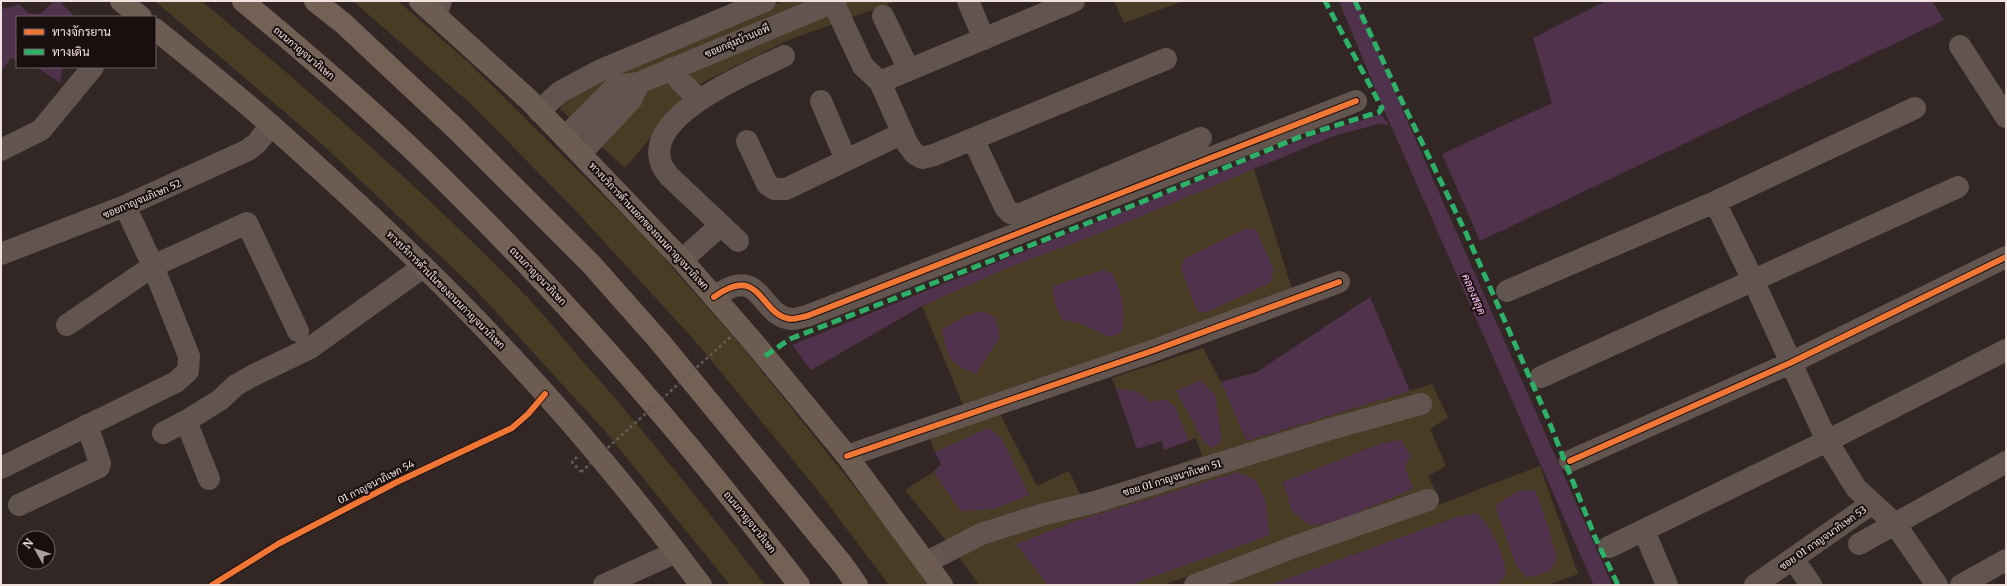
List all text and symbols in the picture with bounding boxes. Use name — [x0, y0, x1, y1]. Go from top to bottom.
legend — [16, 16, 156, 68]
street label: ซอยกลุ่มบ้านเอพี — [703, 21, 772, 61]
text: ทางจักรยาน — [52, 24, 111, 39]
street label: ถนนกาญจนาภิเษก — [271, 24, 337, 83]
text: ทางเดิน — [52, 44, 90, 59]
street label: ทางบริการด้านนอกของถนนกาญจนาภิเษก — [586, 159, 712, 293]
street label: ซอยกาญจนภิเษก 52 — [101, 177, 183, 221]
street label: ทางบริการด้านในของถนนกาญจนาภิเษก — [384, 228, 508, 352]
street label: ถนนกาญจนาภิเษก — [507, 244, 569, 308]
water label: คลองสลุด — [1457, 271, 1489, 318]
street label: 01 กาญจนาภิเษก 54 — [335, 457, 417, 507]
street label: ซอย 01 กาญจนากิเษก 51 — [1121, 457, 1223, 499]
street label: ถนนกาญจนาภิเษก — [721, 488, 779, 556]
street label: ซอย 01 กาญจนากิเษก 53 — [1777, 503, 1869, 573]
north arrow — [16, 530, 56, 570]
text: N — [20, 536, 37, 551]

